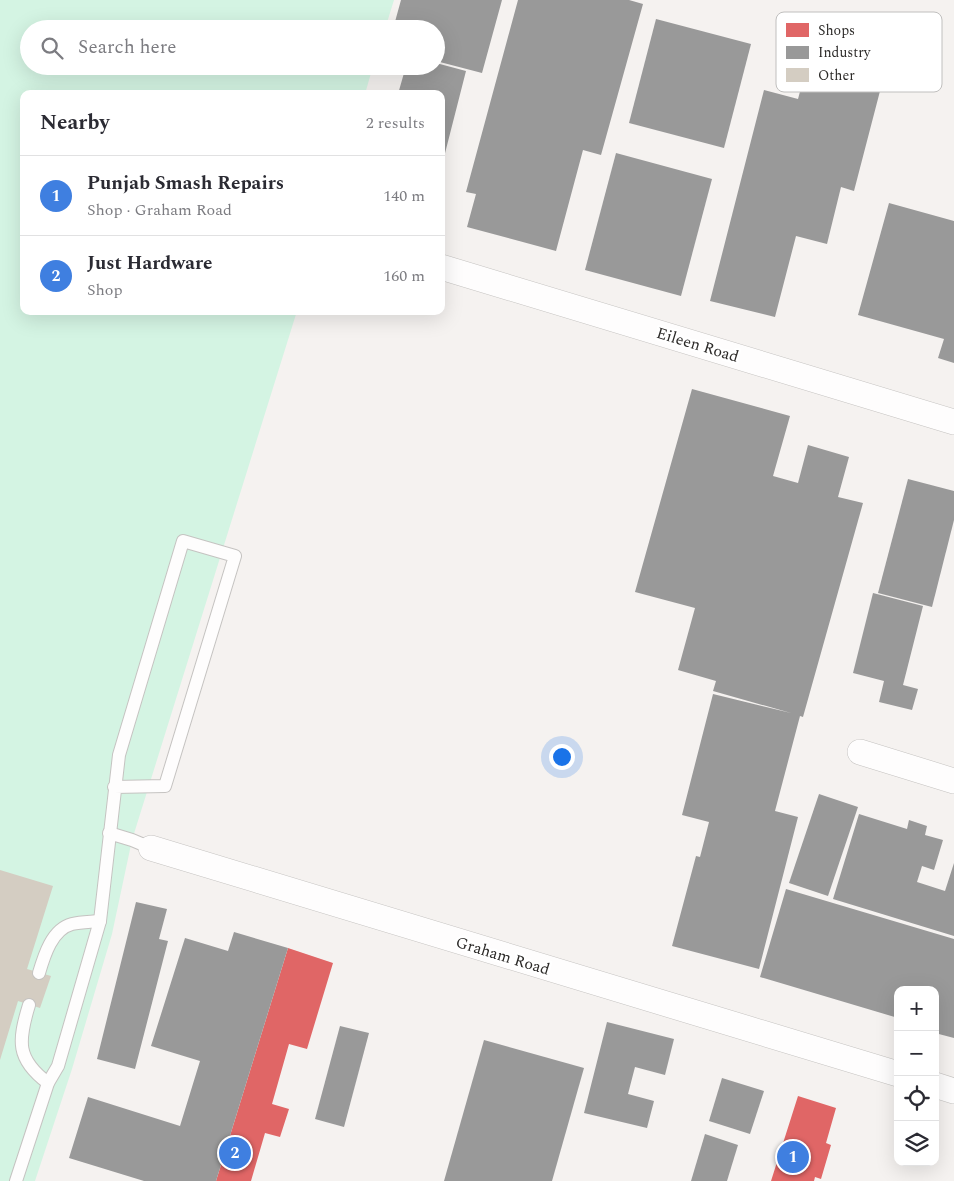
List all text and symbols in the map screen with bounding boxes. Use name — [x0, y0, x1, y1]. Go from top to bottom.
legend — [776, 12, 942, 92]
search box — [20, 20, 445, 75]
text: Shops — [818, 20, 855, 41]
text: Search here — [78, 33, 177, 62]
icon: search — [38, 34, 66, 62]
text: Industry — [818, 42, 872, 63]
text: Other — [818, 65, 855, 86]
text: Nearby — [40, 107, 110, 139]
text: 2 results — [366, 111, 425, 135]
text: Punjab Smash Repairs — [87, 169, 284, 198]
text: 1 — [52, 184, 60, 208]
text: 140 m — [383, 184, 425, 208]
text: Shop · Graham Road — [87, 198, 232, 222]
text: Just Hardware — [87, 249, 212, 278]
text: 2 — [52, 264, 60, 288]
text: 160 m — [383, 264, 425, 288]
text: Shop — [87, 278, 123, 302]
street label: Eileen Road — [654, 321, 742, 369]
your location — [549, 744, 575, 770]
street label: Graham Road — [453, 930, 553, 982]
map controls — [894, 986, 939, 1166]
button: + — [894, 986, 939, 1031]
button: − — [894, 1031, 939, 1076]
button: locate — [894, 1076, 939, 1121]
button: layers — [894, 1121, 939, 1166]
pin: 2 — [219, 1134, 251, 1172]
pin: 1 — [777, 1138, 809, 1176]

